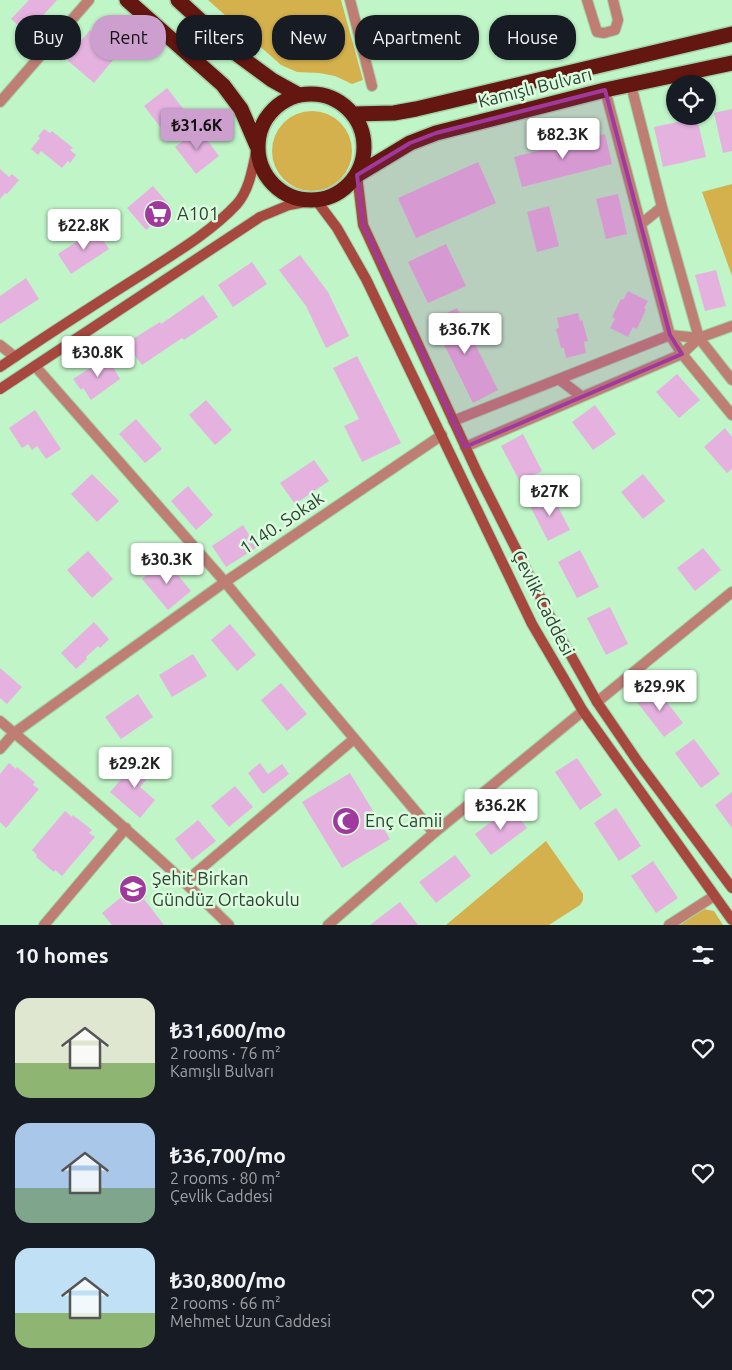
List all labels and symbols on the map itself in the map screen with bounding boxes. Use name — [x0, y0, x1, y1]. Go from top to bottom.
street label: Kamışlı Bulvarı — [476, 63, 594, 111]
pin: ₺31.6K — [156, 108, 238, 151]
pin: ₺82.3K — [522, 118, 604, 160]
supermarket icon: A101 — [143, 199, 173, 229]
place label: A101 — [177, 203, 219, 223]
pin: ₺22.8K — [43, 208, 125, 251]
pin: ₺36.7K — [424, 312, 506, 355]
pin: ₺30.8K — [57, 336, 139, 378]
pin: ₺27K — [520, 474, 580, 517]
street label: 1140. Sokak — [236, 487, 327, 557]
pin: ₺30.3K — [126, 542, 208, 585]
street label: Çevlik Caddesi — [509, 547, 579, 659]
pin: ₺29.9K — [619, 670, 701, 712]
pin: ₺29.2K — [94, 746, 176, 789]
pin: ₺36.2K — [460, 788, 542, 831]
mosque icon: Enç Camii — [331, 806, 361, 836]
place label: Enç Camii — [365, 810, 442, 830]
place label: Şehit Birkan Gündüz Ortaokulu — [152, 868, 300, 909]
school or university icon: Şehit Birkan Gündüz Ortaokulu — [118, 874, 148, 904]

